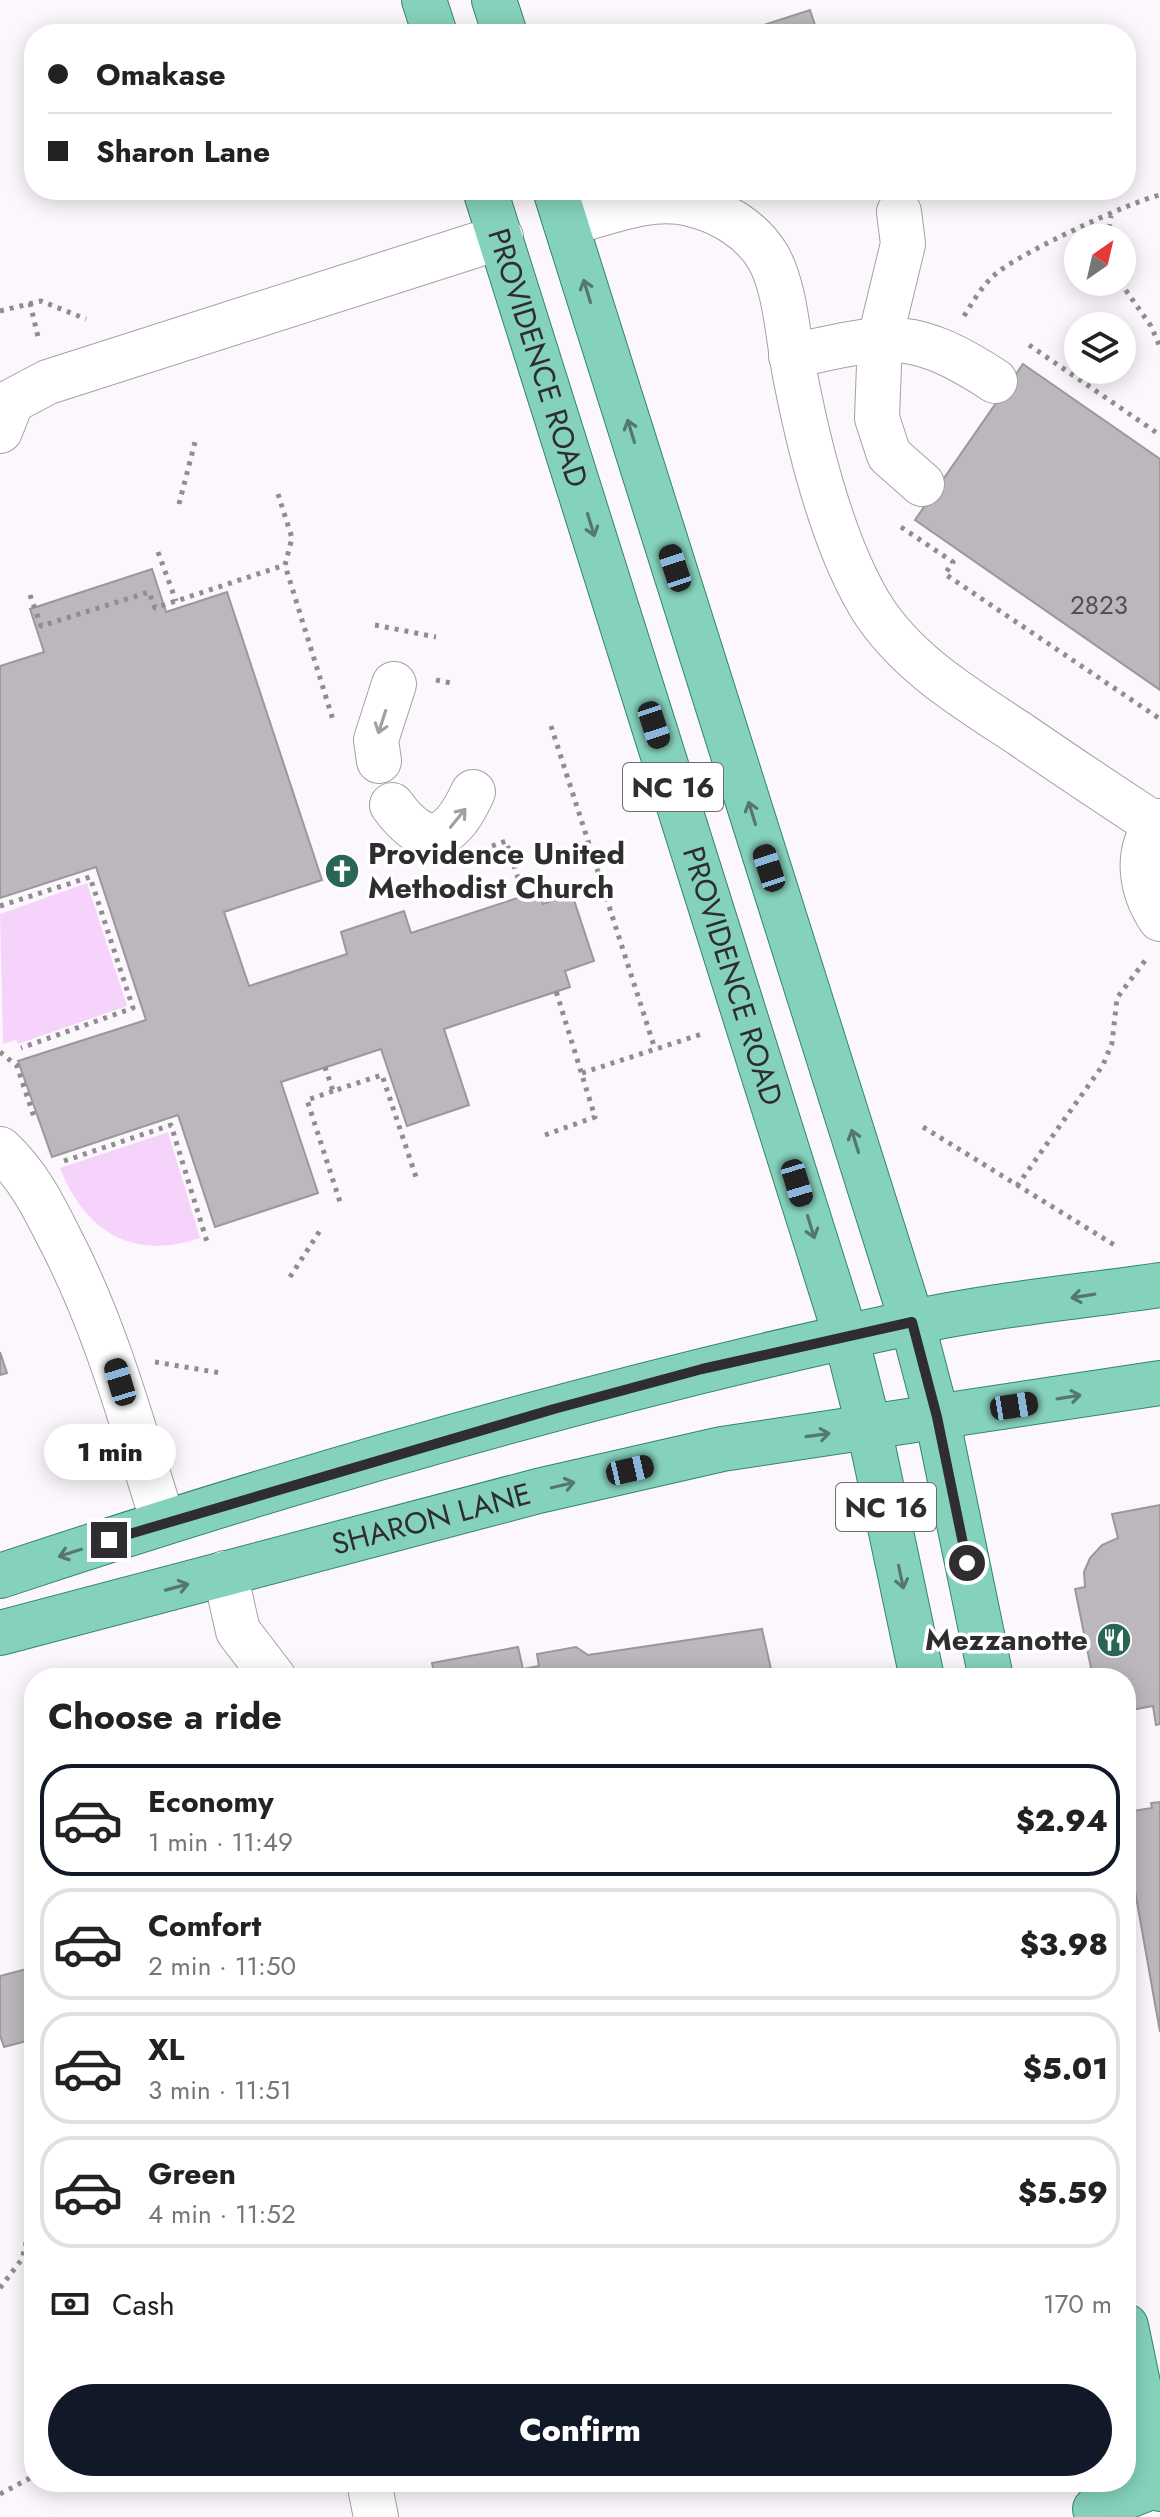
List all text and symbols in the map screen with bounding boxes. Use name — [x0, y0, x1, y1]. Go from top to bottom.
text: Omakase — [96, 53, 226, 96]
text: Sharon Lane — [96, 130, 270, 173]
street label: PROVIDENCE ROAD — [477, 223, 599, 493]
north arrow — [1064, 224, 1136, 296]
map controls — [1064, 224, 1136, 384]
one-way arrow — [579, 279, 593, 304]
button: layers — [1064, 312, 1136, 384]
one-way arrow — [623, 419, 638, 444]
one-way arrow — [584, 512, 599, 538]
car — [656, 541, 694, 595]
house number: 2823 — [1070, 586, 1128, 624]
car — [635, 698, 673, 752]
one-way arrow — [373, 709, 388, 734]
road number: NC 16 — [623, 763, 723, 811]
one-way arrow — [743, 801, 758, 826]
one-way arrow — [449, 807, 467, 828]
place label: Providence United Methodist Church — [368, 832, 625, 909]
street label: PROVIDENCE ROAD — [672, 841, 794, 1111]
car — [750, 841, 788, 895]
church icon: Providence United Methodist Church — [323, 852, 361, 890]
one-way arrow — [847, 1129, 861, 1154]
car — [779, 1157, 815, 1209]
one-way arrow — [805, 1215, 820, 1240]
one-way arrow — [1071, 1289, 1096, 1304]
car — [102, 1356, 138, 1408]
one-way arrow — [1056, 1389, 1081, 1404]
car — [988, 1390, 1040, 1422]
callout: 1 min — [43, 1424, 175, 1480]
one-way arrow — [805, 1427, 830, 1442]
text: 1 min — [77, 1433, 143, 1471]
car — [604, 1453, 656, 1487]
street label: SHARON LANE — [327, 1472, 535, 1566]
one-way arrow — [550, 1477, 576, 1492]
road number: NC 16 — [836, 1483, 936, 1531]
route end — [91, 1522, 127, 1558]
route start — [949, 1545, 985, 1581]
one-way arrow — [57, 1546, 83, 1561]
one-way arrow — [894, 1564, 909, 1590]
one-way arrow — [163, 1579, 189, 1594]
place label: Mezzanotte — [925, 1618, 1088, 1661]
restaurant icon: Mezzanotte — [1095, 1621, 1133, 1659]
text: Choose a ride — [48, 1690, 282, 1742]
text: Economy — [148, 1780, 274, 1823]
icon: car — [52, 1784, 124, 1856]
text: $2.94 — [1016, 1799, 1108, 1842]
text: 1 min · 11:49 — [148, 1823, 293, 1861]
text: Comfort — [148, 1904, 261, 1947]
icon: car — [52, 1908, 124, 1980]
text: $3.98 — [1020, 1923, 1108, 1966]
text: 2 min · 11:50 — [148, 1947, 296, 1985]
text: XL — [148, 2028, 184, 2071]
icon: car — [52, 2032, 124, 2104]
text: $5.01 — [1023, 2047, 1108, 2090]
text: 3 min · 11:51 — [148, 2071, 292, 2109]
text: Green — [148, 2152, 236, 2195]
icon: car — [52, 2156, 124, 2228]
text: $5.59 — [1018, 2171, 1108, 2214]
text: 4 min · 11:52 — [148, 2195, 296, 2233]
icon: cash — [48, 2282, 92, 2326]
text: Cash — [112, 2283, 175, 2326]
text: 170 m — [1043, 2285, 1112, 2323]
button: Confirm — [48, 2384, 1112, 2476]

